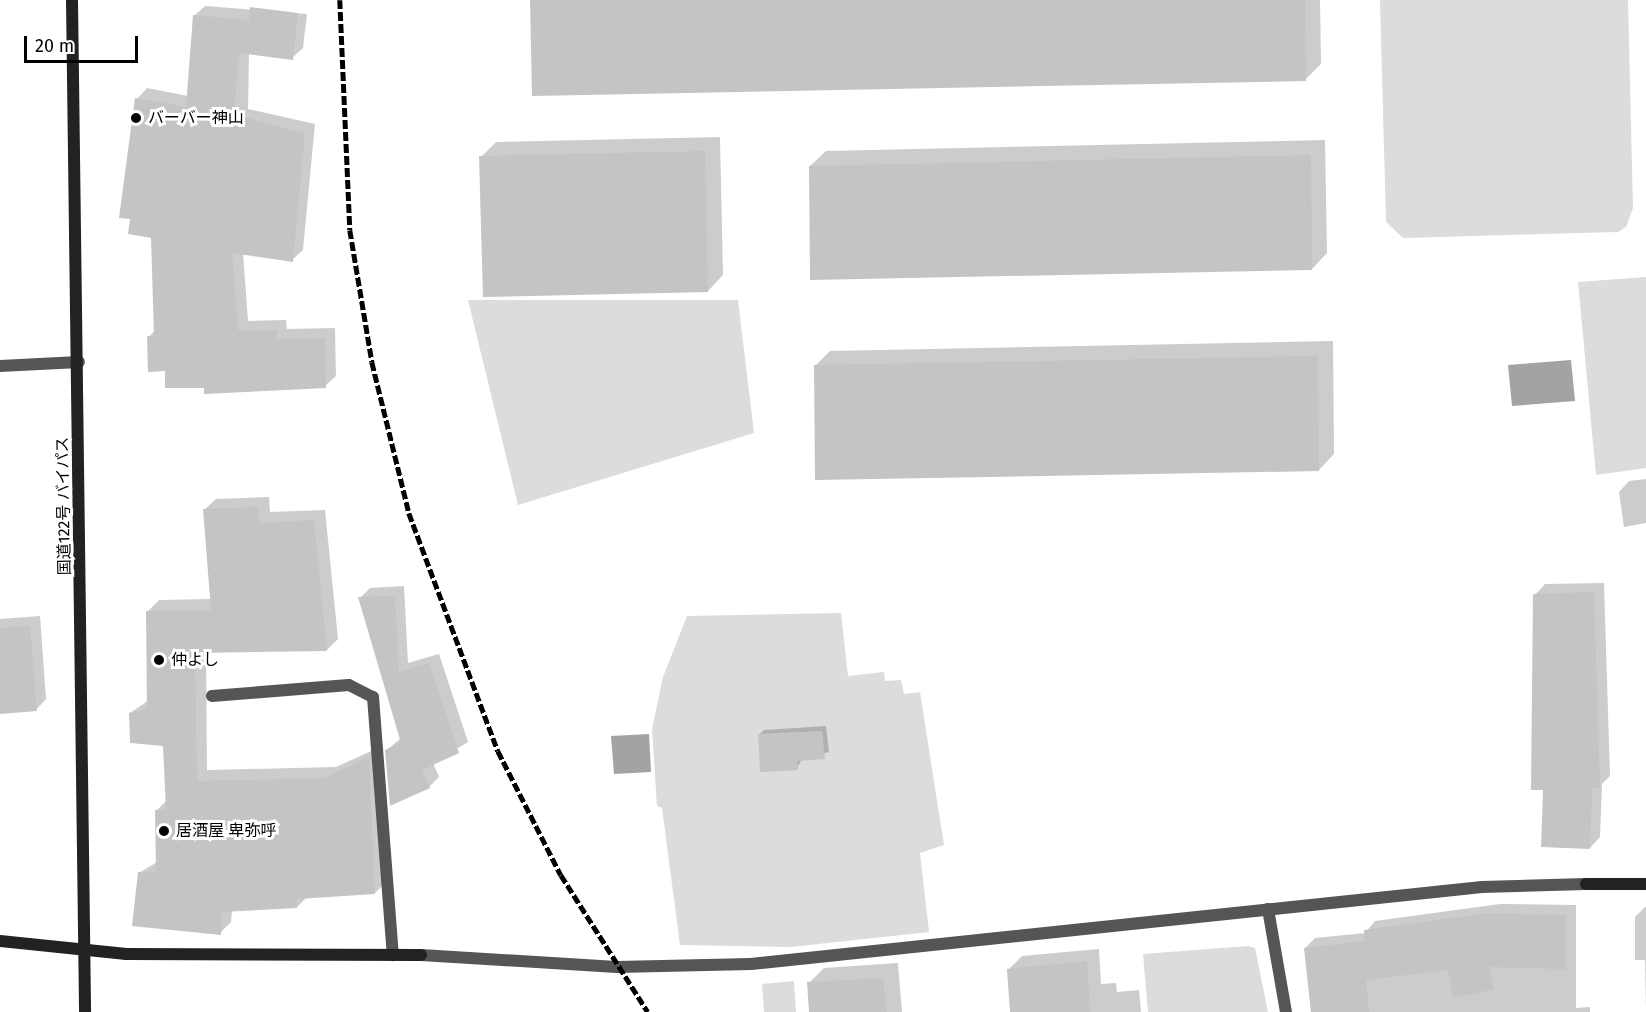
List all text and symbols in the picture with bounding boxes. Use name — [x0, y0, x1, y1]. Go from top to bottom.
scale bar — [27, 24, 141, 62]
text: 20 m — [35, 35, 74, 57]
place label: バーバー神山 — [148, 108, 244, 128]
marker: バーバー神山 — [129, 111, 143, 125]
street label: 国道122号 バイパス — [53, 436, 75, 576]
place label: 仲よし — [171, 650, 219, 670]
marker: 仲よし — [152, 653, 166, 667]
place label: 居酒屋 卑弥呼 — [176, 821, 276, 841]
marker: 居酒屋 卑弥呼 — [157, 824, 171, 838]

